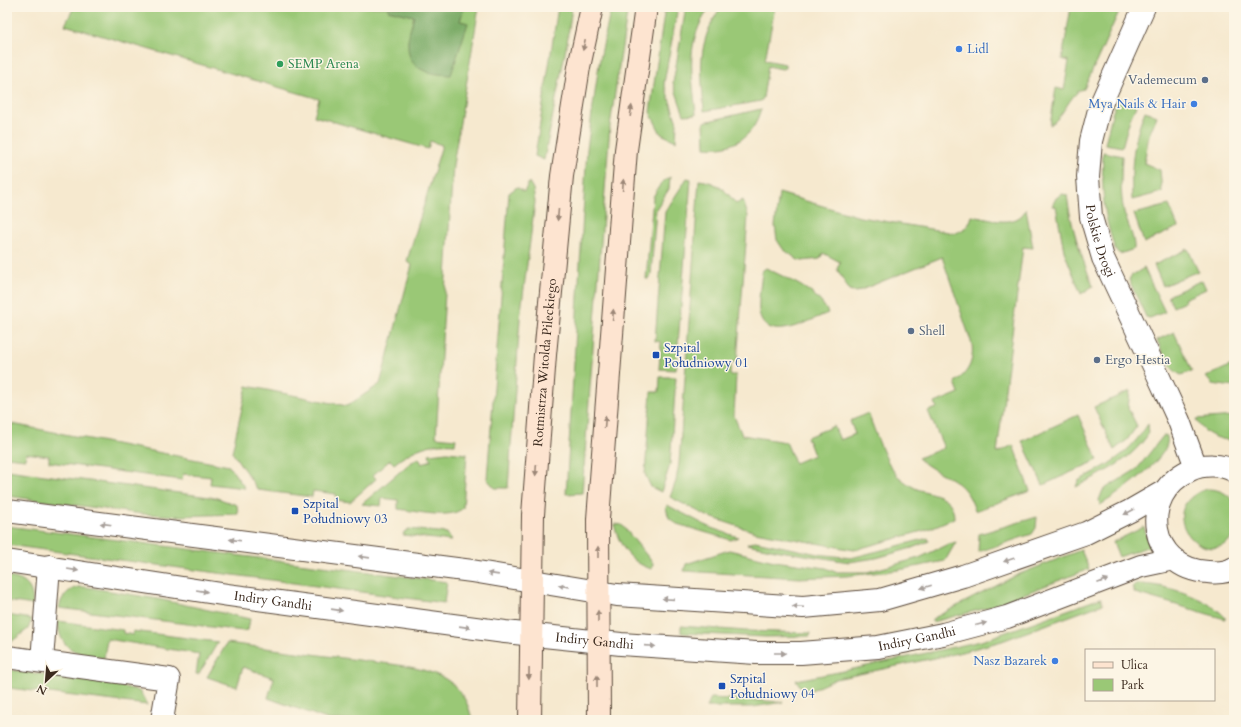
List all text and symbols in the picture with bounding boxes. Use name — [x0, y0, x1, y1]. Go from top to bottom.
one-way arrow — [580, 39, 586, 51]
place label: Lidl — [967, 40, 989, 58]
marker: Lidl — [954, 44, 964, 54]
place label: SEMP Arena — [288, 55, 359, 73]
marker: SEMP Arena — [275, 59, 285, 69]
place label: Vademecum — [1128, 71, 1197, 89]
marker: Vademecum — [1200, 75, 1210, 85]
place label: Mya Nails & Hair — [1088, 95, 1186, 113]
marker: Mya Nails & Hair — [1189, 99, 1199, 109]
one-way arrow — [628, 105, 634, 117]
one-way arrow — [620, 179, 627, 191]
street label: Polskie Drogi — [1081, 204, 1120, 281]
one-way arrow — [555, 209, 561, 221]
street label: Rotmistrza Witolda Pileckiego — [529, 278, 561, 447]
one-way arrow — [610, 309, 617, 321]
place label: Shell — [919, 322, 946, 340]
marker: Shell — [906, 326, 916, 336]
place label: Szpital Południowy 01 — [664, 339, 749, 372]
marker: Szpital Południowy 01 — [651, 350, 661, 360]
place label: Ergo Hestia — [1105, 351, 1170, 369]
marker: Ergo Hestia — [1092, 355, 1102, 365]
one-way arrow — [602, 416, 609, 429]
one-way arrow — [533, 464, 540, 476]
place label: Szpital Południowy 03 — [303, 495, 388, 528]
marker: Szpital Południowy 03 — [290, 506, 300, 516]
one-way arrow — [1124, 508, 1135, 515]
one-way arrow — [100, 521, 112, 527]
one-way arrow — [229, 537, 241, 543]
one-way arrow — [595, 545, 601, 558]
one-way arrow — [358, 554, 370, 560]
one-way arrow — [1003, 557, 1015, 563]
one-way arrow — [67, 568, 79, 574]
one-way arrow — [487, 571, 499, 577]
one-way arrow — [1098, 577, 1110, 583]
one-way arrow — [558, 583, 571, 589]
one-way arrow — [919, 584, 931, 590]
street label: Indiry Gandhi — [233, 587, 313, 615]
one-way arrow — [196, 588, 208, 594]
one-way arrow — [662, 595, 674, 602]
one-way arrow — [792, 603, 804, 610]
one-way arrow — [330, 607, 343, 613]
one-way arrow — [595, 609, 601, 622]
one-way arrow — [975, 621, 987, 627]
street label: Indiry Gandhi — [877, 622, 958, 656]
one-way arrow — [459, 624, 471, 630]
street label: Indiry Gandhi — [554, 628, 635, 654]
one-way arrow — [644, 642, 656, 649]
legend — [1085, 649, 1215, 701]
one-way arrow — [774, 650, 787, 656]
place label: Nasz Bazarek — [973, 652, 1047, 670]
marker: Nasz Bazarek — [1050, 656, 1060, 666]
text: Ulica — [1121, 657, 1149, 673]
north arrow — [26, 661, 66, 701]
one-way arrow — [526, 668, 532, 681]
place label: Szpital Południowy 04 — [730, 670, 815, 703]
one-way arrow — [594, 675, 601, 687]
text: Park — [1121, 677, 1145, 693]
text: N — [34, 681, 49, 698]
marker: Szpital Południowy 04 — [717, 681, 727, 691]

